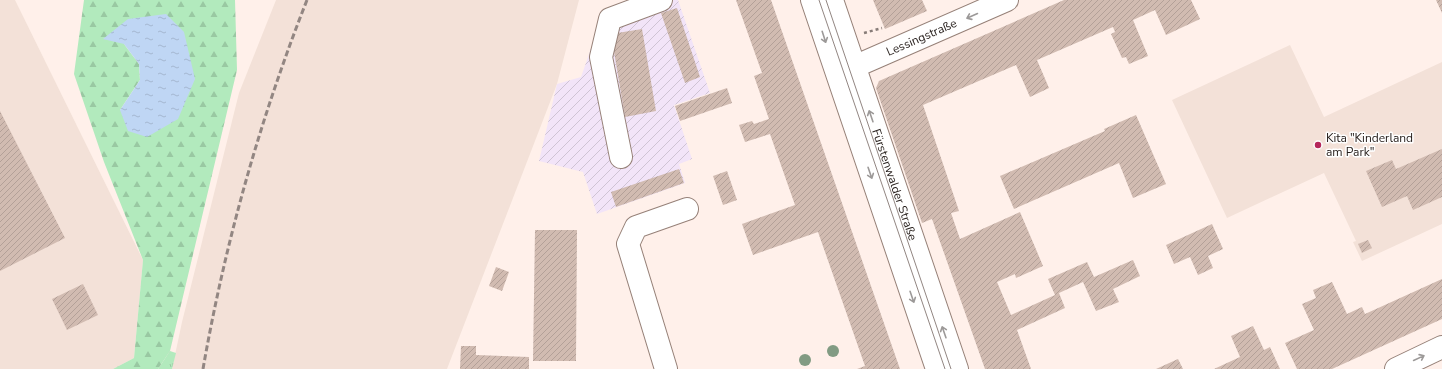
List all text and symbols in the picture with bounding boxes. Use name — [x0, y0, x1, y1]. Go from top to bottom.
one-way arrow — [966, 12, 978, 20]
street label: Lessingstraße — [884, 15, 959, 60]
one-way arrow — [821, 30, 828, 43]
one-way arrow — [867, 110, 874, 123]
street label: Fürstenwalder Straße — [868, 127, 921, 243]
place label: Kita "Kinderland am Park" — [1326, 130, 1413, 160]
marker: Kita "Kinderland am Park" — [1313, 140, 1323, 150]
one-way arrow — [867, 167, 874, 180]
one-way arrow — [909, 290, 916, 303]
one-way arrow — [940, 326, 948, 338]
one-way arrow — [1412, 354, 1424, 361]

